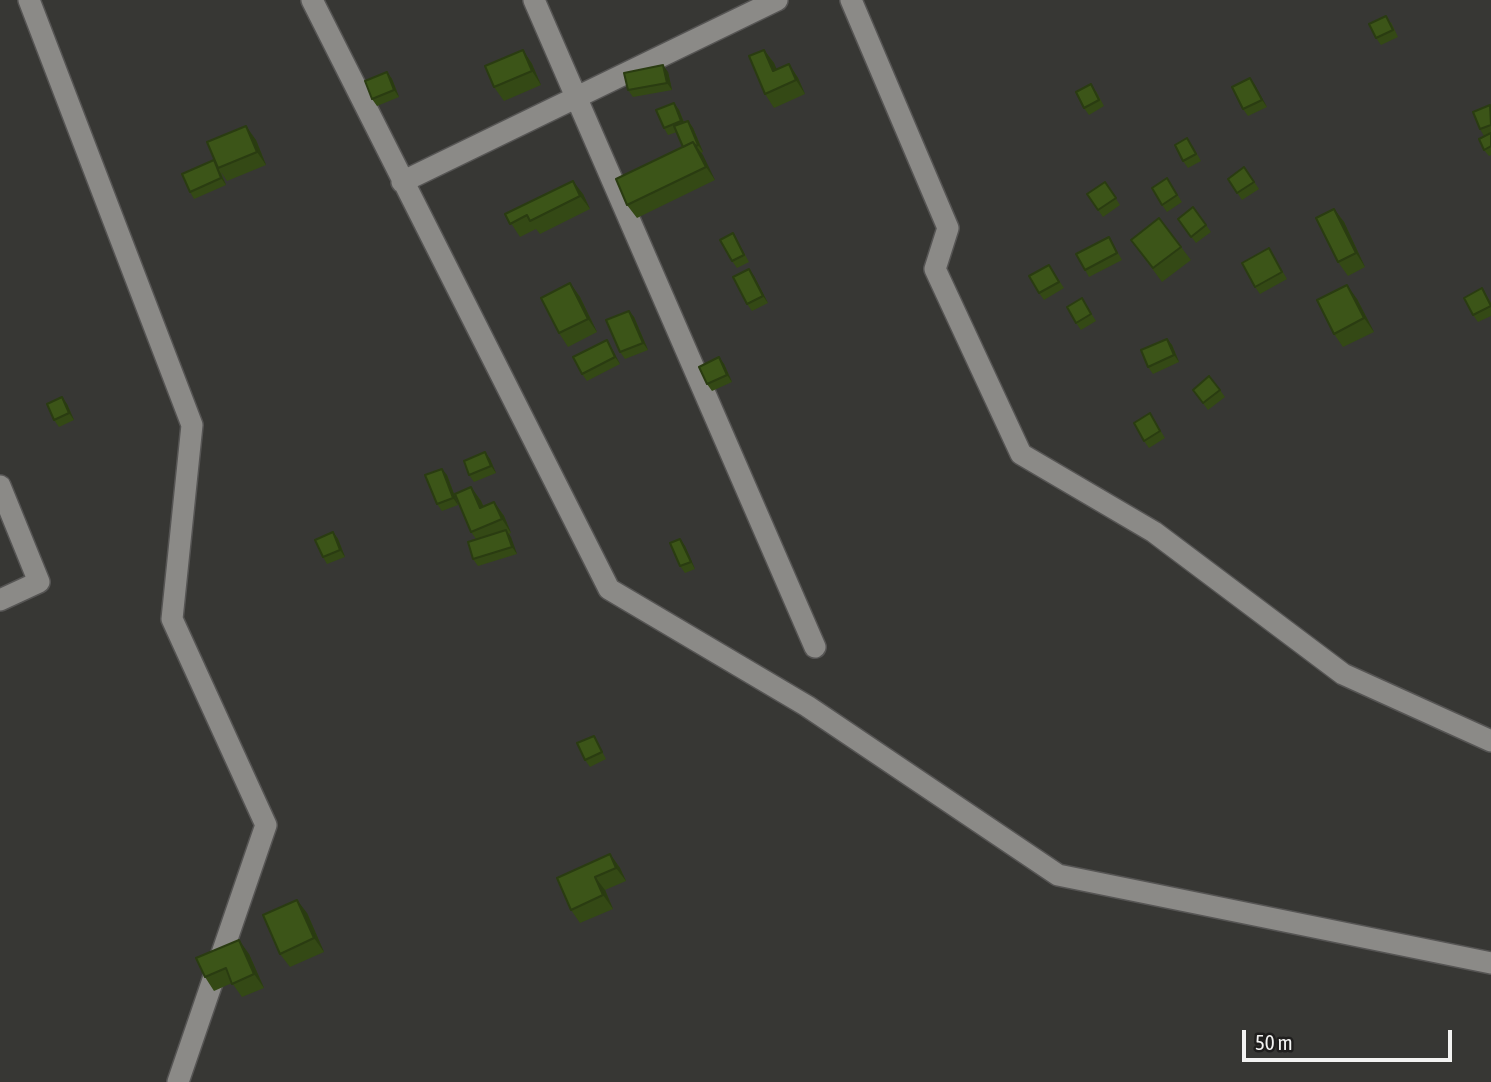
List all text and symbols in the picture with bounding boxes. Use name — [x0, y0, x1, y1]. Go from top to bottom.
scale bar — [1246, 1016, 1456, 1060]
text: 50 m — [1255, 1030, 1293, 1054]

